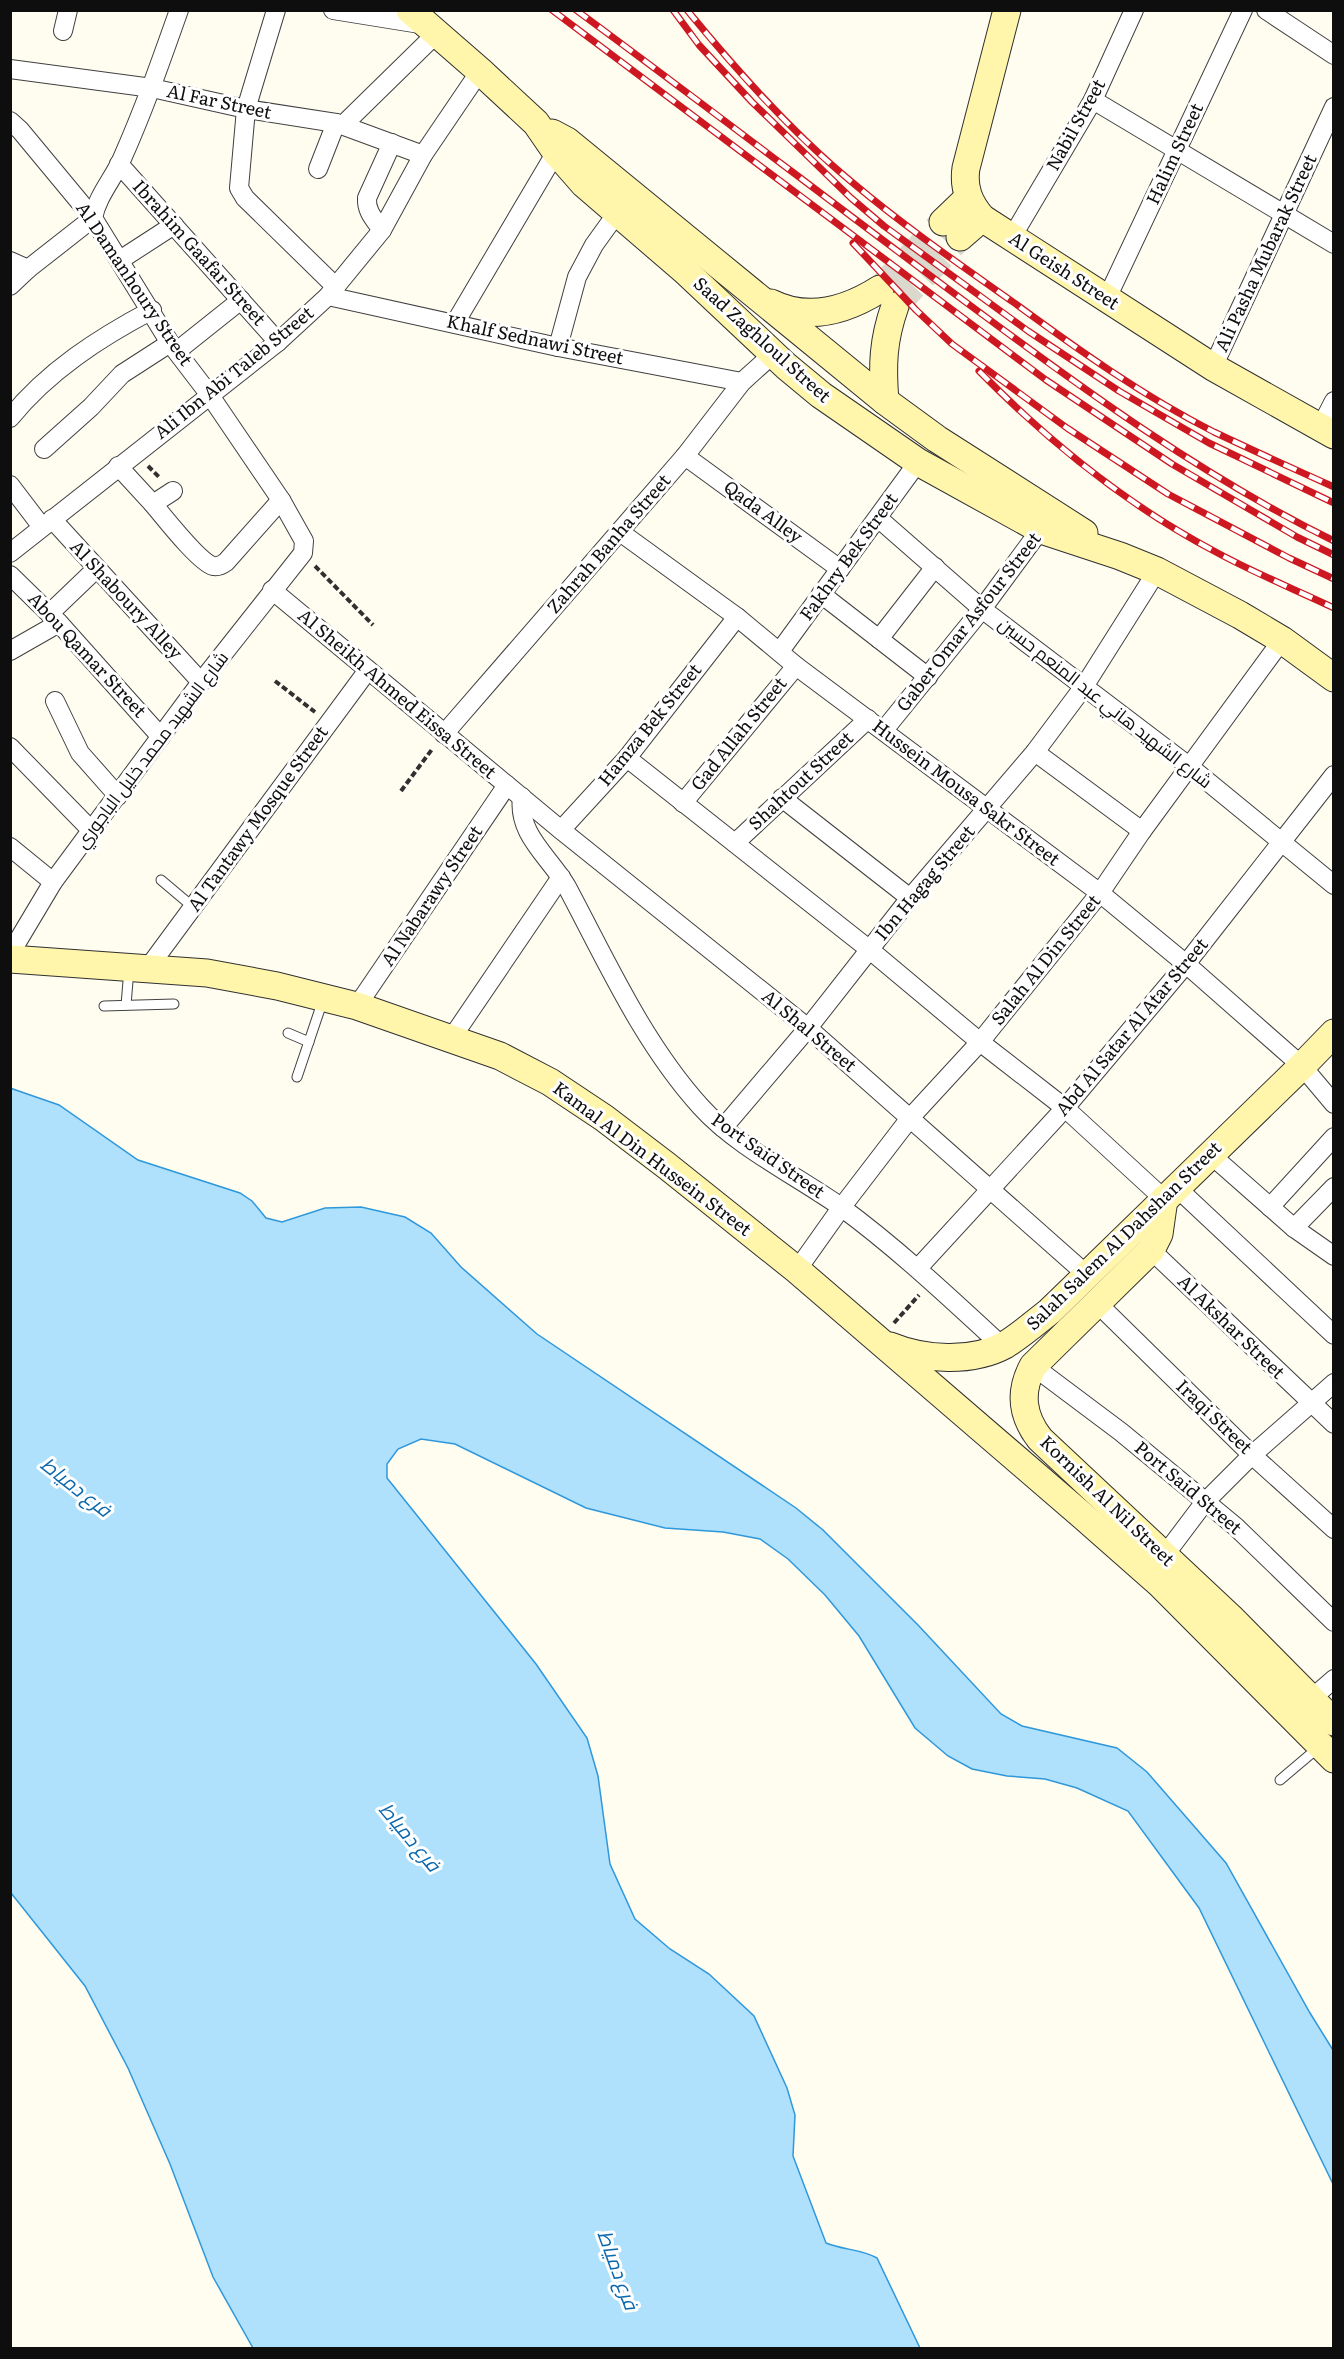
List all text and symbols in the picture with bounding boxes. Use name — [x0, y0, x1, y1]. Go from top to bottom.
street label: Nabil Street — [1038, 73, 1111, 175]
street label: Al Far Street — [164, 76, 275, 125]
street label: Halim Street — [1138, 97, 1209, 209]
street label: Ali Pasha Mubarak Street — [1207, 148, 1323, 356]
street label: Ibrahim Gaafar Street — [127, 173, 274, 331]
street label: Al Damanhoury Street — [70, 196, 201, 371]
street label: Al Geish Street — [1004, 224, 1126, 316]
street label: Saad Zaghloul Street — [688, 270, 838, 409]
street label: Ali Ibn Abi Taleb Street — [148, 299, 319, 445]
street label: Khalf Sednawi Street — [444, 307, 627, 371]
street label: Zahrah Banha Street — [540, 467, 677, 619]
street label: Qada Alley — [719, 473, 810, 549]
street label: Fakhry Bek Street — [792, 486, 904, 626]
street label: Gaber Omar Asfour Street — [889, 525, 1047, 717]
street label: Al Shaboury Alley — [65, 533, 190, 665]
street label: Abou Qamar Street — [23, 585, 154, 723]
street label: Al Sheikh Ahmed Eissa Street — [293, 601, 504, 785]
street label: شارع الشهيد هاني عبد المنعم حسين — [992, 610, 1219, 796]
street label: شارع الشهيد محمد خليل الباجوري — [68, 645, 236, 854]
street label: Hamza Bek Street — [591, 656, 707, 791]
street label: Gad Allah Street — [683, 670, 793, 796]
street label: Hussein Mousa Sakr Street — [867, 712, 1067, 872]
street label: Al Tantawy Mosque Street — [180, 719, 334, 917]
street label: Shahtout Street — [742, 724, 859, 836]
street label: Ibn Hagag Street — [868, 818, 981, 946]
street label: Al Nabarawy Street — [373, 819, 489, 971]
street label: Salah Al Din Street — [984, 887, 1106, 1030]
street label: Abd Al Satar Al Atar Street — [1048, 931, 1214, 1121]
street label: Al Shal Street — [757, 982, 864, 1078]
street label: Kamal Al Din Hussein Street — [548, 1074, 758, 1242]
street label: Port Said Street — [707, 1106, 832, 1204]
street label: Salah Salem Al Dahshan Street — [1019, 1134, 1227, 1336]
street label: Al Akshar Street — [1172, 1267, 1292, 1385]
street label: Iraqi Street — [1171, 1372, 1260, 1460]
street label: Kornish Al Nil Street — [1035, 1428, 1182, 1572]
street label: Port Said Street — [1129, 1434, 1249, 1540]
water label: فرع دمياط — [35, 1448, 120, 1525]
water label: فرع دمياط — [373, 1794, 451, 1879]
water label: فرع دمياط — [591, 2225, 649, 2315]

